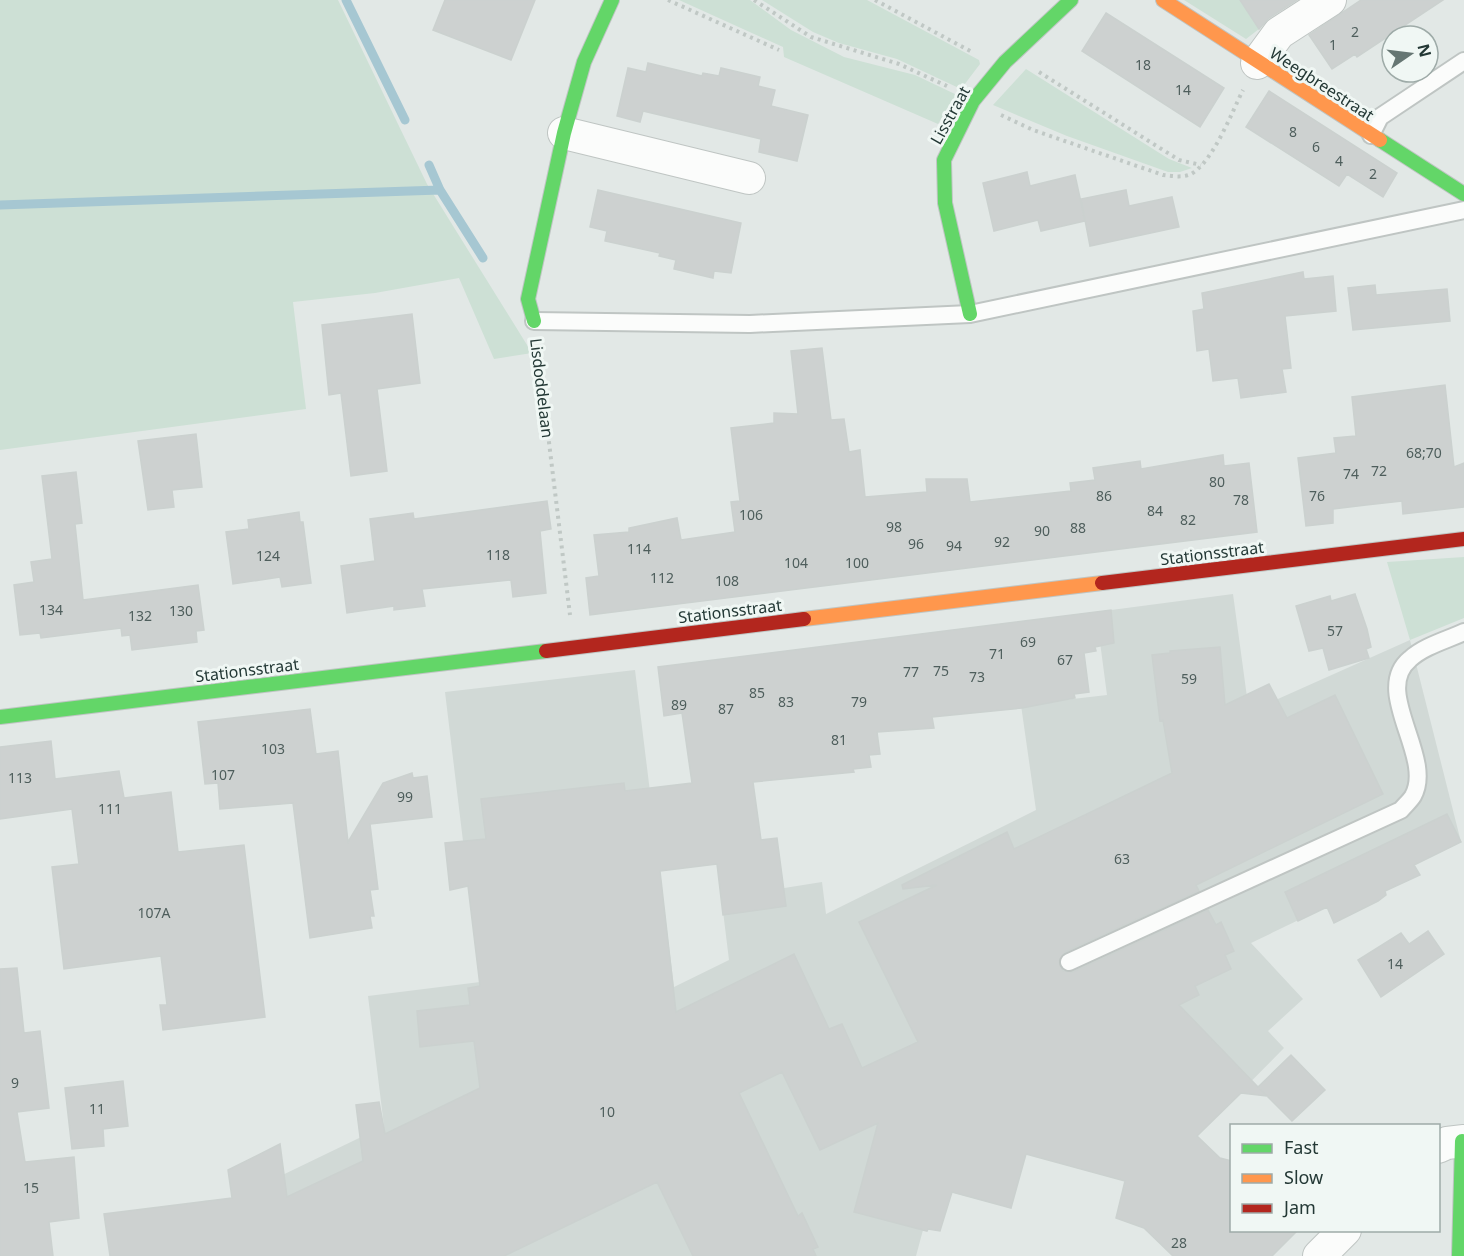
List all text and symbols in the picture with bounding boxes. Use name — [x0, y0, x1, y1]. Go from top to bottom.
house number: 2 — [1351, 22, 1359, 41]
north arrow — [1380, 24, 1440, 84]
house number: 1 — [1329, 35, 1337, 54]
text: N — [1412, 41, 1437, 59]
street label: Weegbreestraat — [1266, 42, 1379, 126]
house number: 18 — [1135, 55, 1151, 74]
house number: 14 — [1175, 80, 1191, 99]
street label: Lisstraat — [925, 82, 975, 148]
house number: 8 — [1289, 122, 1297, 141]
house number: 6 — [1312, 137, 1320, 156]
house number: 4 — [1335, 151, 1343, 170]
house number: 2 — [1369, 164, 1377, 183]
street label: Lisdoddelaan — [525, 337, 559, 439]
house number: 68;70 — [1406, 443, 1442, 462]
house number: 72 — [1371, 461, 1387, 480]
house number: 74 — [1343, 464, 1359, 483]
house number: 80 — [1209, 472, 1225, 491]
house number: 86 — [1096, 486, 1112, 505]
house number: 76 — [1309, 486, 1325, 505]
house number: 78 — [1233, 490, 1249, 509]
house number: 84 — [1147, 501, 1163, 520]
house number: 106 — [739, 505, 763, 524]
house number: 82 — [1180, 510, 1196, 529]
house number: 98 — [886, 517, 902, 536]
house number: 88 — [1070, 518, 1086, 537]
house number: 90 — [1034, 521, 1050, 540]
house number: 92 — [994, 532, 1010, 551]
house number: 96 — [908, 534, 924, 553]
house number: 94 — [946, 536, 962, 555]
street label: Stationsstraat — [1159, 536, 1265, 570]
house number: 114 — [627, 539, 651, 558]
house number: 118 — [486, 545, 510, 564]
house number: 124 — [256, 546, 280, 565]
house number: 104 — [784, 553, 808, 572]
house number: 100 — [845, 553, 869, 572]
house number: 112 — [650, 568, 674, 587]
house number: 108 — [715, 571, 739, 590]
street label: Stationsstraat — [677, 594, 783, 628]
house number: 134 — [39, 600, 63, 619]
house number: 130 — [169, 601, 193, 620]
house number: 132 — [128, 606, 152, 625]
house number: 57 — [1327, 621, 1343, 640]
house number: 69 — [1020, 632, 1036, 651]
house number: 71 — [989, 644, 1005, 663]
house number: 67 — [1057, 650, 1073, 669]
street label: Stationsstraat — [194, 653, 300, 687]
house number: 75 — [933, 661, 949, 680]
house number: 77 — [903, 662, 919, 681]
house number: 73 — [969, 667, 985, 686]
house number: 59 — [1181, 669, 1197, 688]
house number: 85 — [749, 683, 765, 702]
house number: 83 — [778, 692, 794, 711]
house number: 79 — [851, 692, 867, 711]
house number: 89 — [671, 695, 687, 714]
house number: 87 — [718, 699, 734, 718]
house number: 81 — [831, 730, 847, 749]
house number: 103 — [261, 739, 285, 758]
house number: 107 — [211, 765, 235, 784]
house number: 113 — [8, 768, 32, 787]
house number: 99 — [397, 787, 413, 806]
house number: 111 — [98, 799, 122, 818]
house number: 63 — [1114, 849, 1130, 868]
house number: 107A — [138, 903, 171, 922]
house number: 14 — [1387, 954, 1403, 973]
house number: 9 — [11, 1073, 19, 1092]
house number: 11 — [89, 1099, 105, 1118]
house number: 10 — [599, 1102, 615, 1121]
legend — [1230, 1124, 1440, 1232]
text: Fast — [1284, 1135, 1319, 1159]
text: Slow — [1284, 1165, 1323, 1189]
house number: 15 — [23, 1178, 39, 1197]
text: Jam — [1282, 1195, 1316, 1219]
house number: 28 — [1171, 1233, 1187, 1252]

